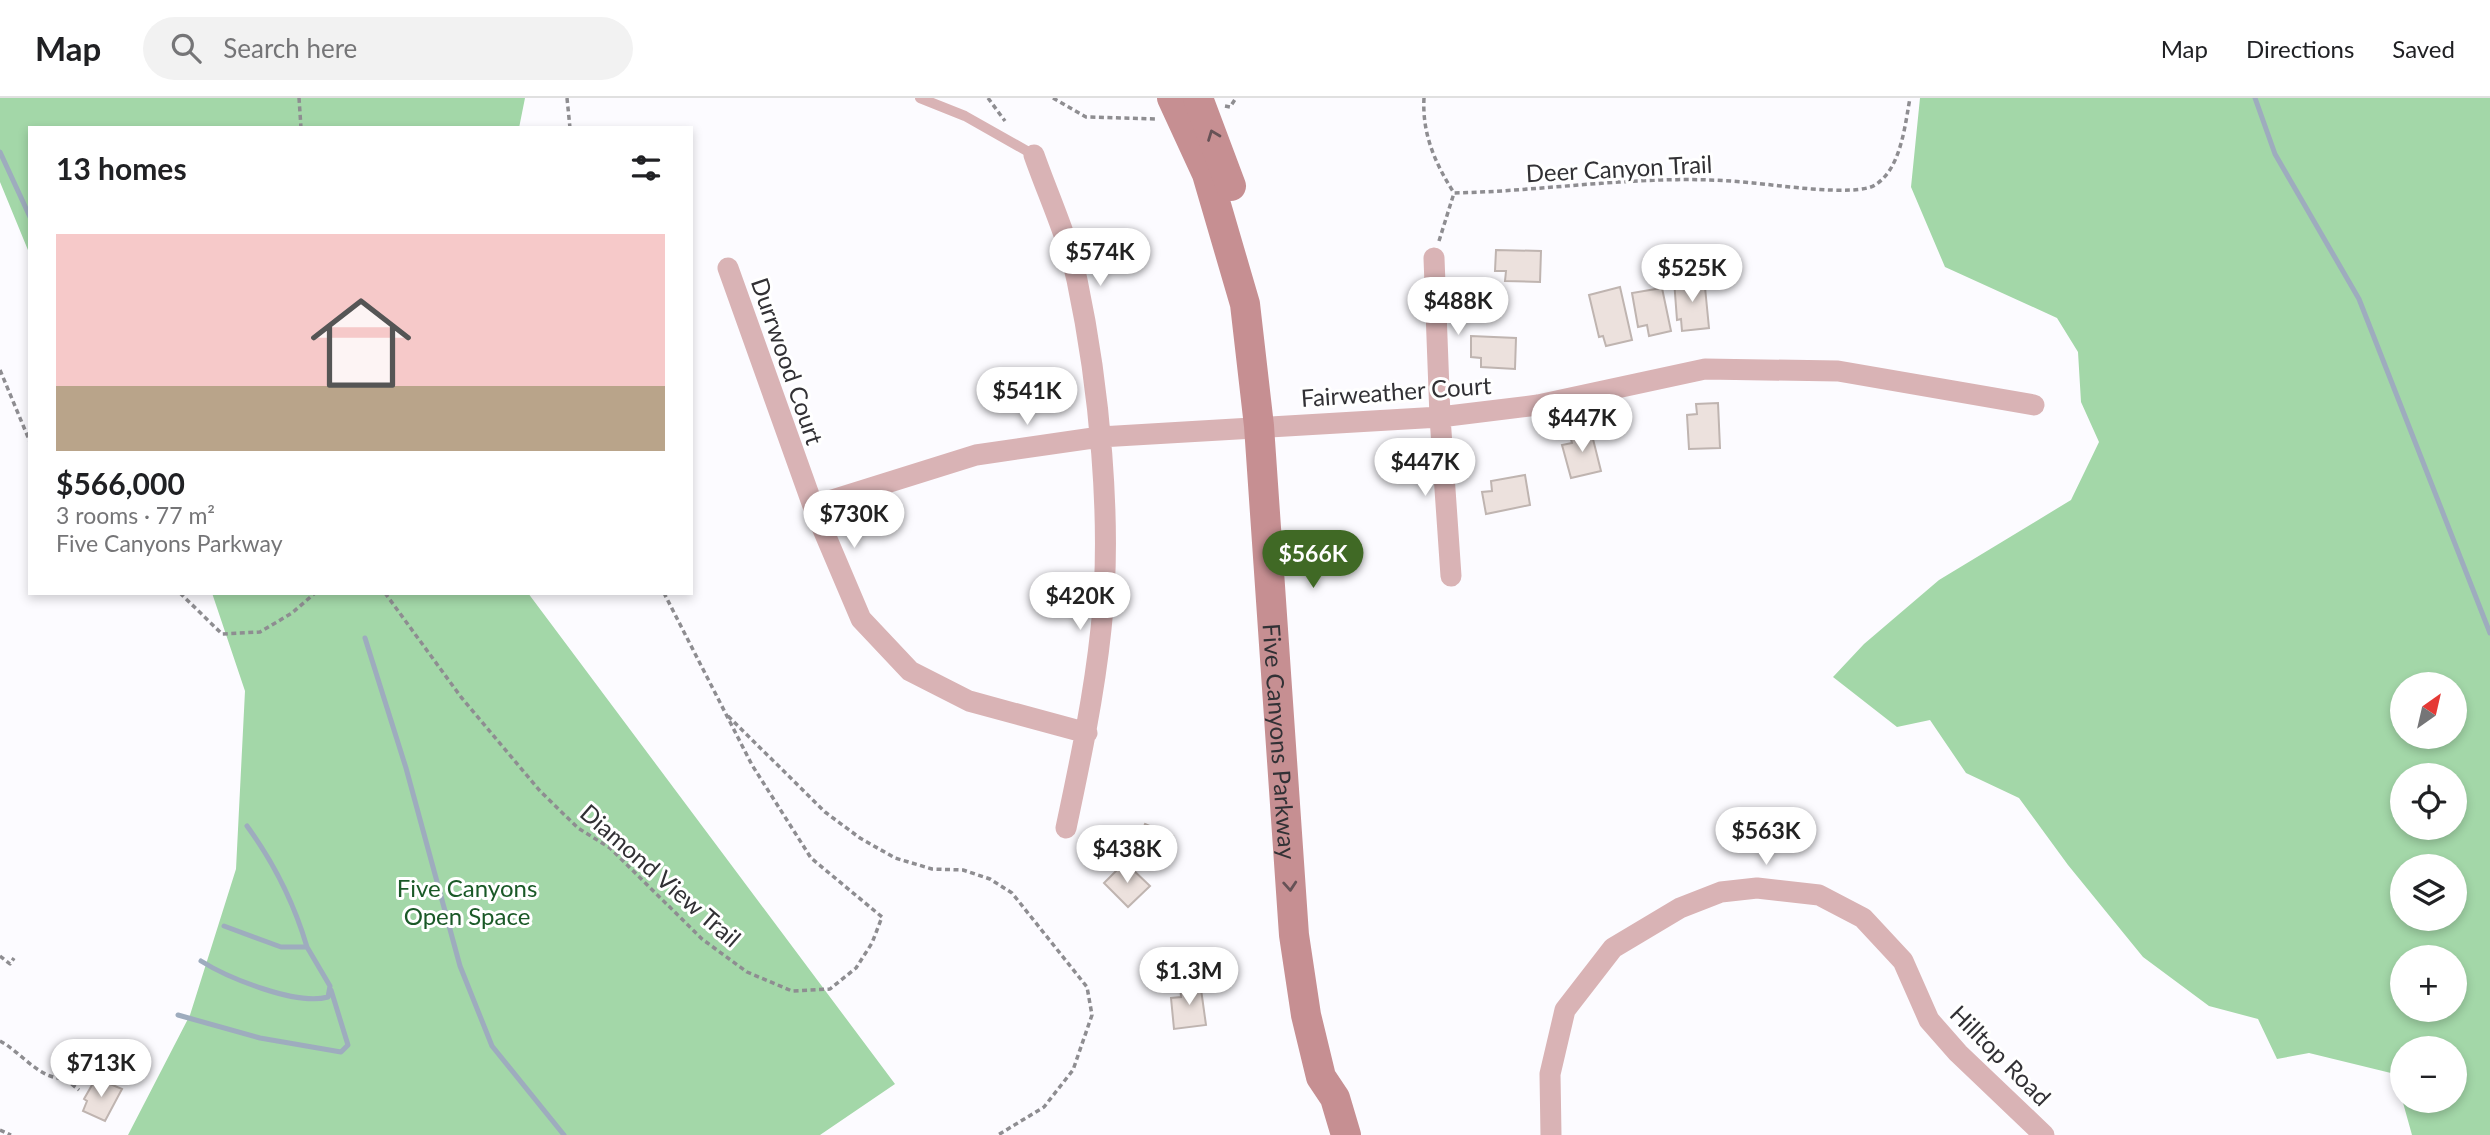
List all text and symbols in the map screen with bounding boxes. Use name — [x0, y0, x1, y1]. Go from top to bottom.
search box — [143, 17, 633, 80]
text: Map — [35, 28, 101, 68]
icon: search — [167, 29, 205, 67]
text: Search here — [223, 32, 357, 64]
text: Map — [2161, 34, 2208, 63]
text: Directions — [2246, 34, 2354, 63]
text: Saved — [2392, 34, 2455, 63]
one-way arrow — [1208, 130, 1222, 142]
icon: filters — [627, 149, 665, 187]
street label: Deer Canyon Trail — [1525, 149, 1713, 187]
text: 13 homes — [56, 150, 187, 186]
pin: $574K — [1051, 228, 1149, 288]
text: $574K — [1065, 237, 1135, 265]
pin: $525K — [1643, 244, 1741, 304]
text: $525K — [1657, 253, 1727, 281]
street label: Durrwood Court — [746, 274, 830, 449]
pin: $488K — [1409, 278, 1507, 337]
icon: home — [298, 280, 424, 406]
text: $488K — [1423, 286, 1493, 314]
pin: $541K — [978, 368, 1076, 427]
street label: Fairweather Court — [1300, 370, 1492, 412]
text: $541K — [992, 376, 1062, 404]
pin: $447K — [1533, 394, 1631, 454]
text: $447K — [1547, 403, 1617, 431]
pin: $447K — [1376, 438, 1474, 498]
text: $447K — [1390, 447, 1460, 475]
text: $566,000 — [56, 465, 185, 501]
pin: $730K — [805, 490, 903, 550]
text: $730K — [819, 499, 889, 527]
text: 3 rooms · 77 m² — [56, 501, 215, 529]
text: Five Canyons Parkway — [56, 529, 283, 557]
pin: $566K — [1264, 531, 1362, 590]
text: $566K — [1278, 539, 1348, 567]
pin: $420K — [1031, 573, 1129, 632]
text: $420K — [1045, 581, 1115, 609]
street label: Five Canyons Parkway — [1258, 622, 1303, 861]
north arrow — [2390, 672, 2468, 749]
map controls — [2390, 672, 2467, 1113]
button: locate — [2390, 763, 2467, 840]
street label: Diamond View Trail — [575, 797, 747, 953]
pin: $563K — [1717, 808, 1815, 867]
text: $563K — [1731, 816, 1801, 844]
pin: $438K — [1078, 826, 1176, 885]
text: $438K — [1092, 834, 1162, 862]
button: layers — [2390, 854, 2467, 931]
park label: Five Canyons Open Space — [397, 873, 537, 930]
one-way arrow — [1282, 881, 1297, 892]
button: + — [2390, 945, 2467, 1022]
pin: $1.3M — [1140, 948, 1238, 1007]
text: $1.3M — [1155, 956, 1223, 984]
street label: Hilltop Road — [1945, 999, 2057, 1111]
button: − — [2390, 1036, 2467, 1113]
pin: $713K — [52, 1040, 150, 1099]
text: $713K — [66, 1048, 136, 1076]

